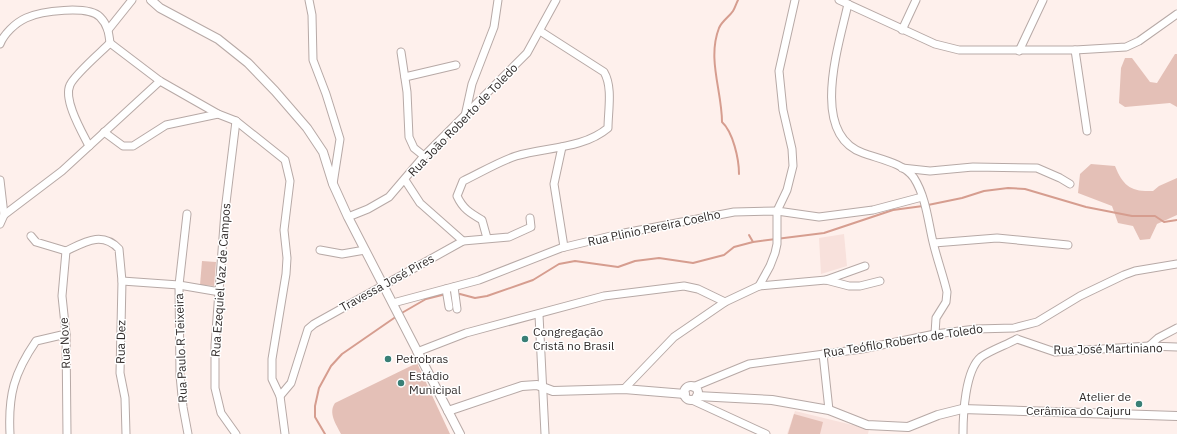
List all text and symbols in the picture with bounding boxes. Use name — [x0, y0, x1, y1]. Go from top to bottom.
street label: Rua João Roberto de Toledo — [405, 60, 521, 179]
street label: Rua Ezequiel Vaz de Campos — [208, 202, 233, 357]
street label: Rua Plinio Pereira Coelho — [586, 206, 722, 249]
street label: Travessa José Pires — [337, 250, 437, 315]
street label: Rua Paulo R Teixeira — [171, 292, 190, 403]
street label: Rua Nove — [56, 317, 73, 369]
street label: Rua Dez — [113, 319, 128, 364]
street label: Rua Teófilo Roberto de Toledo — [822, 320, 984, 361]
place label: Congregação Cristã no Brasil — [533, 324, 614, 353]
marker: Congregação Cristã no Brasil — [520, 334, 530, 344]
street label: Rua José Martiniano — [1053, 340, 1163, 357]
place label: Petrobras — [396, 351, 449, 366]
marker: Petrobras — [383, 354, 393, 364]
place label: Estádio Municipal — [409, 368, 461, 397]
marker: Estádio Municipal — [396, 378, 406, 388]
place label: Atelier de Cerâmica do Cajuru — [1026, 389, 1131, 418]
marker: Atelier de Cerâmica do Cajuru — [1134, 399, 1144, 409]

